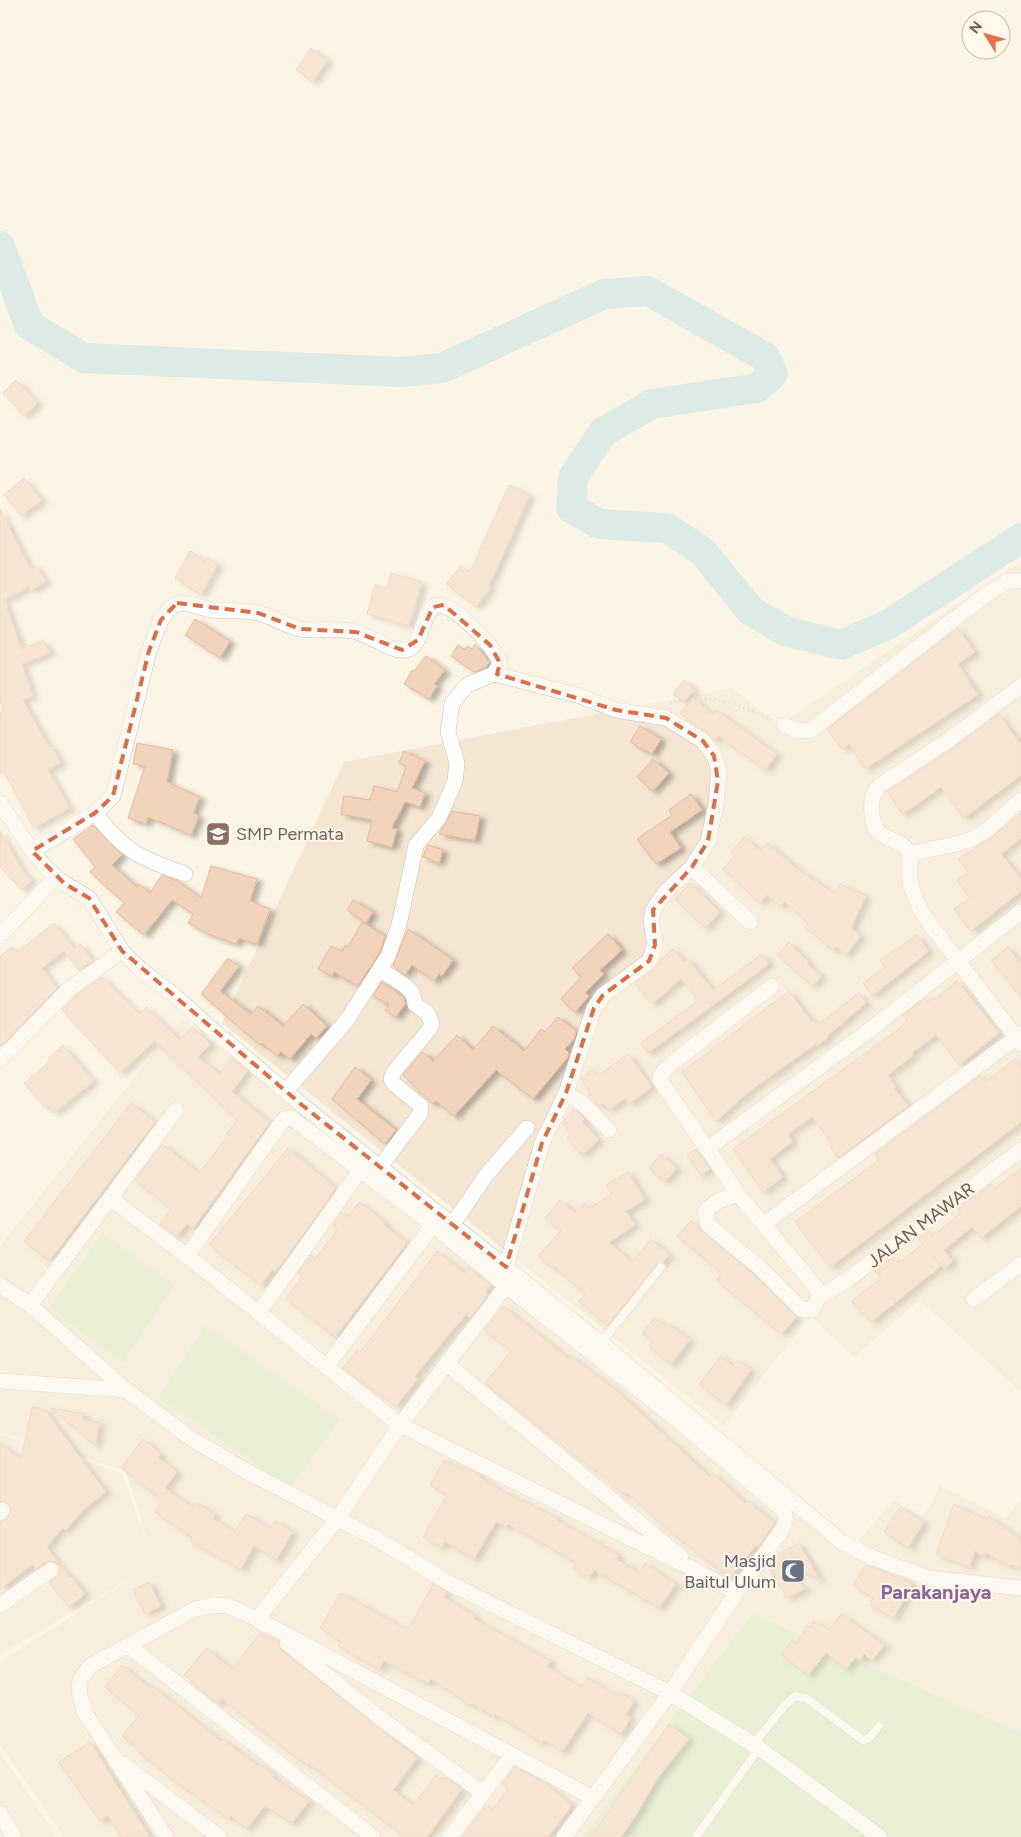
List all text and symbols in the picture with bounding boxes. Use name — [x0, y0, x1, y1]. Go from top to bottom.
north arrow — [961, 10, 1011, 60]
text: N — [966, 18, 986, 37]
school or university icon: SMP Permata — [205, 821, 231, 847]
place label: SMP Permata — [236, 823, 344, 845]
street label: JALAN MAWAR — [863, 1178, 979, 1272]
place label: Masjid Baitul Ulum — [684, 1550, 776, 1593]
mosque icon: Masjid Baitul Ulum — [780, 1558, 806, 1584]
district label: Parakanjaya — [880, 1580, 992, 1604]

